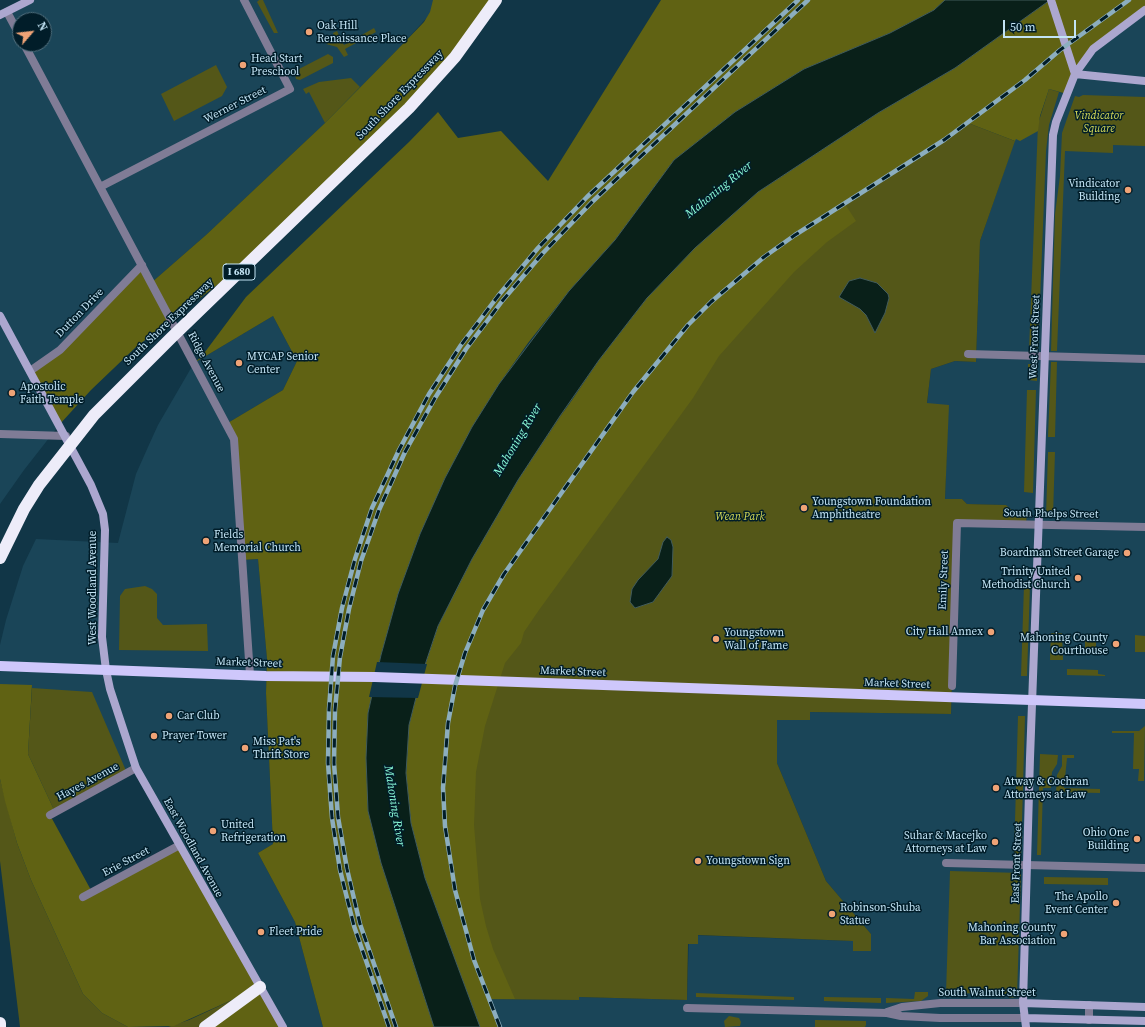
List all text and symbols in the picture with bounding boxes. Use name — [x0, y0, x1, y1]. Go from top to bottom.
north arrow — [12, 12, 52, 52]
scale bar — [1005, 12, 1078, 38]
place label: Oak Hill Renaissance Place — [317, 19, 407, 45]
text: 50 m — [1010, 19, 1036, 35]
text: N — [34, 20, 51, 34]
marker: Oak Hill Renaissance Place — [304, 27, 314, 37]
street label: South Shore Expressway — [354, 48, 446, 142]
place label: Head Start Preschool — [251, 52, 302, 78]
marker: Head Start Preschool — [238, 60, 248, 70]
street label: Werner Street — [202, 84, 268, 126]
park label: Vindicator Square — [1075, 109, 1123, 135]
water label: Mahoning River — [683, 159, 755, 221]
place label: Vindicator Building — [1068, 177, 1120, 203]
marker: Vindicator Building — [1123, 185, 1133, 195]
road number: I 680 — [223, 264, 255, 280]
street label: South Shore Expressway — [122, 276, 216, 368]
street label: Dutton Drive — [53, 286, 107, 340]
street label: West Front Street — [1027, 295, 1043, 379]
street label: Ridge Avenue — [185, 330, 227, 394]
place label: MYCAP Senior Center — [247, 350, 318, 376]
marker: MYCAP Senior Center — [234, 358, 244, 368]
place label: Apostolic Faith Temple — [20, 380, 84, 406]
marker: Apostolic Faith Temple — [7, 388, 17, 398]
water label: Mahoning River — [491, 401, 545, 479]
place label: Youngstown Foundation Amphitheatre — [812, 495, 931, 521]
marker: Youngstown Foundation Amphitheatre — [799, 503, 809, 513]
street label: South Phelps Street — [1004, 507, 1098, 521]
park label: Wean Park — [715, 510, 765, 524]
place label: Fields Memorial Church — [214, 528, 301, 554]
street label: West Woodland Avenue — [86, 531, 100, 645]
marker: Fields Memorial Church — [201, 536, 211, 546]
place label: Boardman Street Garage — [1000, 546, 1119, 560]
marker: Boardman Street Garage — [1122, 548, 1132, 558]
street label: Emily Street — [936, 550, 952, 610]
place label: Trinity United Methodist Church — [982, 565, 1070, 591]
marker: Trinity United Methodist Church — [1073, 573, 1083, 583]
place label: City Hall Annex — [906, 625, 983, 639]
place label: Youngstown Wall of Fame — [724, 626, 788, 652]
marker: City Hall Annex — [986, 627, 996, 637]
place label: Mahoning County Courthouse — [1020, 631, 1108, 657]
marker: Youngstown Wall of Fame — [711, 634, 721, 644]
marker: Mahoning County Courthouse — [1111, 639, 1121, 649]
street label: Market Street — [216, 655, 282, 671]
street label: Market Street — [540, 664, 606, 680]
street label: Market Street — [864, 676, 930, 692]
place label: Car Club — [177, 709, 220, 723]
marker: Car Club — [164, 711, 174, 721]
place label: Prayer Tower — [162, 729, 227, 743]
marker: Prayer Tower — [149, 731, 159, 741]
place label: Miss Pat's Thrift Store — [253, 735, 309, 761]
marker: Miss Pat's Thrift Store — [240, 743, 250, 753]
street label: Hayes Avenue — [55, 760, 121, 804]
water label: Mahoning River — [380, 764, 408, 848]
place label: Atway & Cochran Attorneys at Law — [1004, 775, 1089, 801]
marker: Atway & Cochran Attorneys at Law — [991, 783, 1001, 793]
street label: East Woodland Avenue — [160, 796, 226, 900]
place label: United Refrigeration — [221, 818, 286, 844]
street label: East Front Street — [1009, 822, 1025, 904]
marker: United Refrigeration — [208, 826, 218, 836]
place label: Ohio One Building — [1083, 826, 1129, 852]
place label: Suhar & Macejko Attorneys at Law — [904, 829, 987, 855]
marker: Ohio One Building — [1132, 834, 1142, 844]
marker: Suhar & Macejko Attorneys at Law — [990, 837, 1000, 847]
street label: Erie Street — [100, 844, 152, 880]
place label: Youngstown Sign — [706, 854, 790, 868]
marker: Youngstown Sign — [693, 856, 703, 866]
place label: The Apollo Event Center — [1045, 890, 1108, 916]
marker: The Apollo Event Center — [1111, 898, 1121, 908]
place label: Robinson-Shuba Statue — [840, 901, 921, 927]
marker: Robinson-Shuba Statue — [827, 909, 837, 919]
place label: Mahoning County Bar Association — [968, 921, 1056, 947]
place label: Fleet Pride — [269, 925, 322, 939]
marker: Fleet Pride — [256, 927, 266, 937]
marker: Mahoning County Bar Association — [1059, 929, 1069, 939]
street label: South Walnut Street — [938, 986, 1036, 1000]

